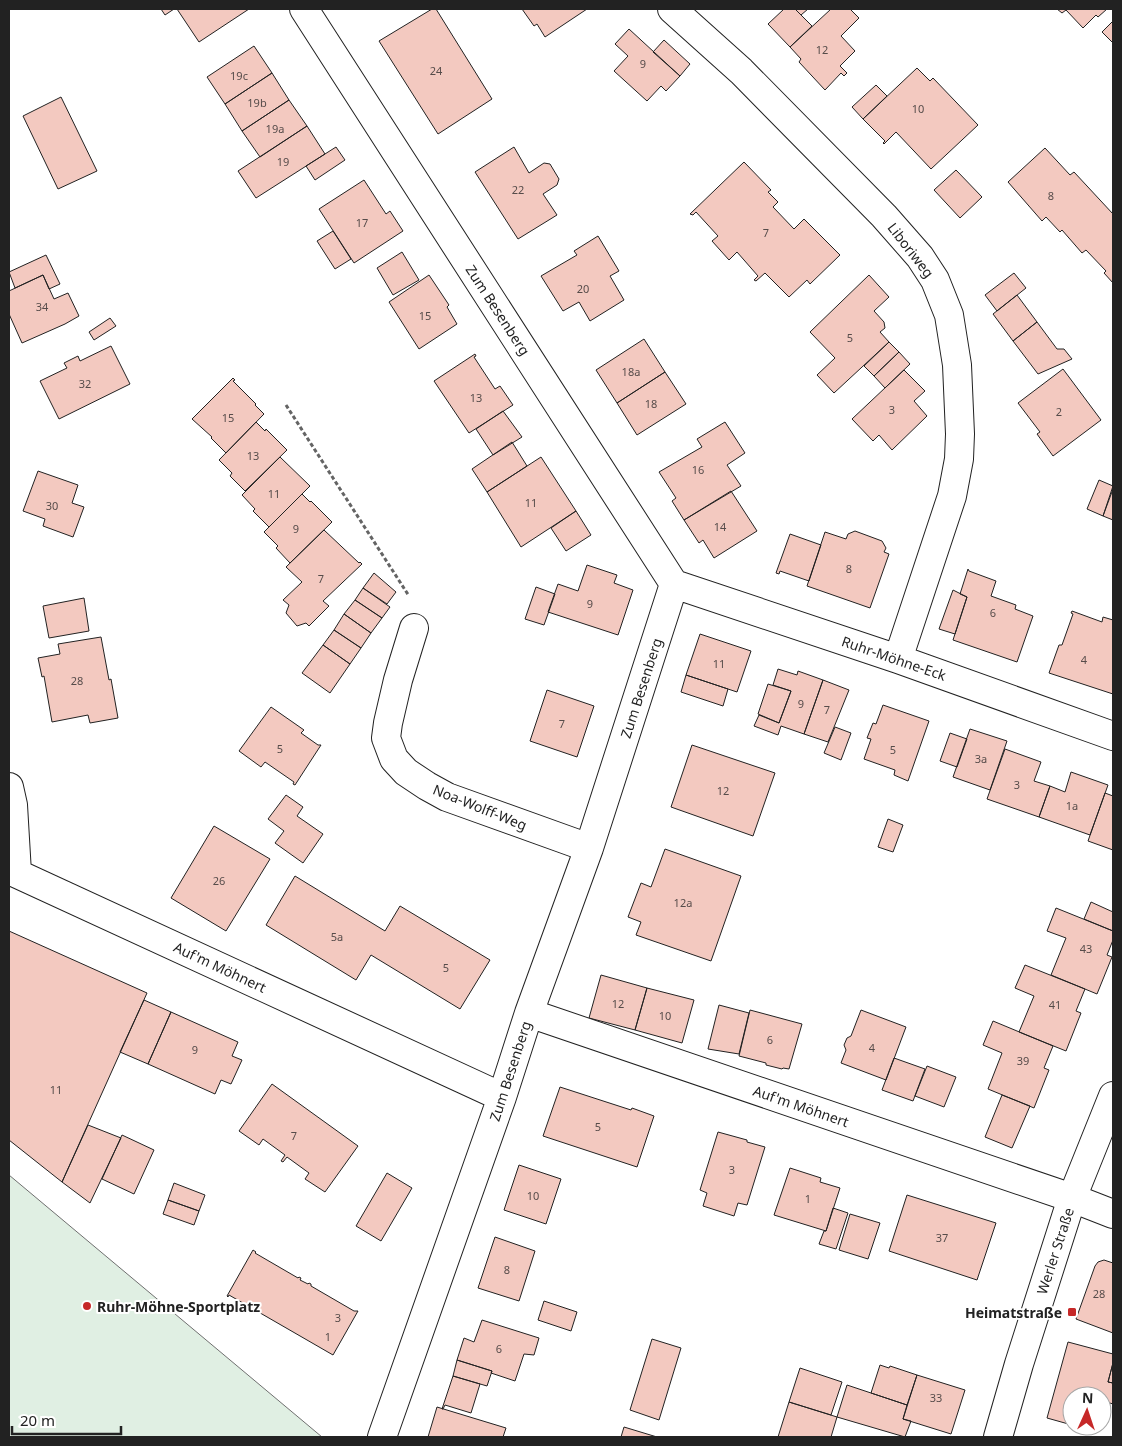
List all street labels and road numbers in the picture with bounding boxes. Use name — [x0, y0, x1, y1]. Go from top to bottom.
street label: Liboriweg — [884, 219, 938, 281]
street label: Zum Besenberg — [462, 261, 534, 359]
street label: Ruhr-Möhne-Eck — [839, 631, 949, 685]
street label: Zum Besenberg — [616, 635, 666, 741]
street label: Noa-Wolff-Weg — [430, 780, 530, 834]
street label: Auf'm Möhnert — [171, 937, 269, 997]
street label: Zum Besenberg — [485, 1018, 535, 1124]
street label: Auf'm Möhnert — [751, 1081, 851, 1131]
street label: Werler Straße — [1032, 1205, 1078, 1297]

